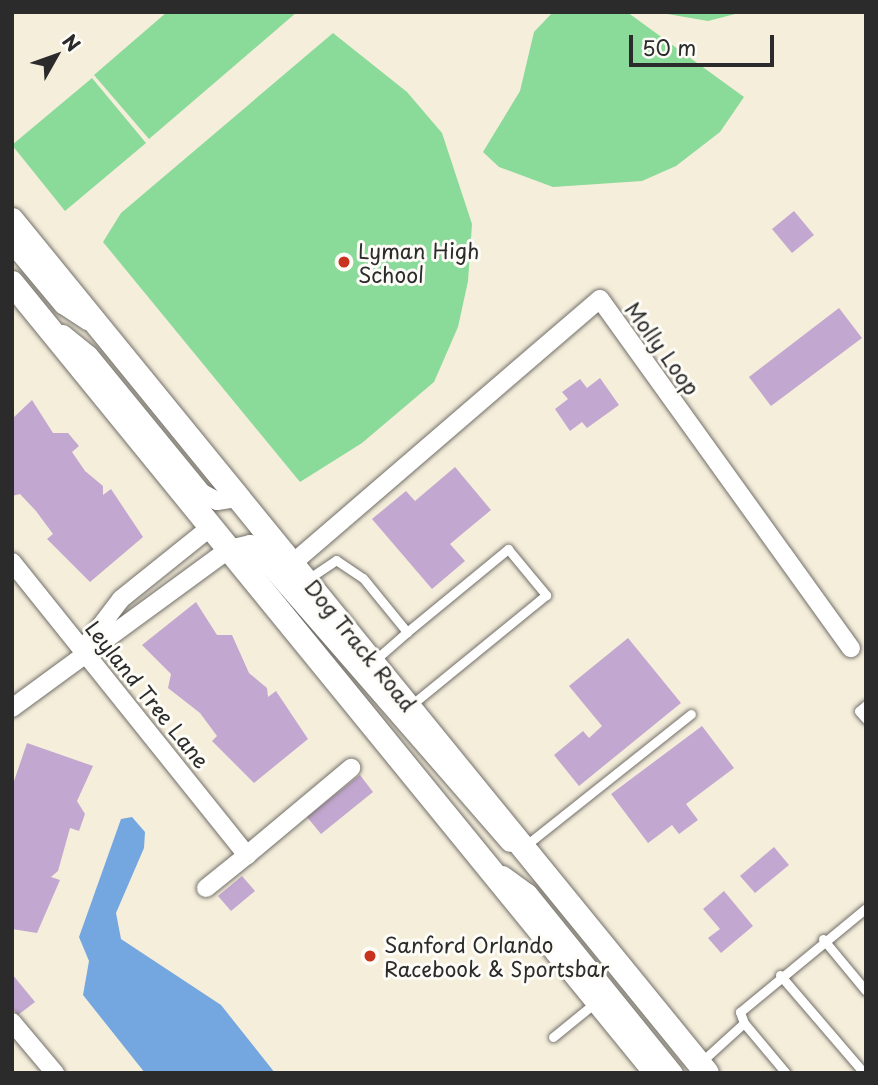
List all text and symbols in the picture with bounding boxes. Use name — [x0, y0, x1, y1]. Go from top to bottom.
north arrow — [21, 21, 91, 91]
scale bar — [633, 21, 778, 65]
text: N — [57, 28, 88, 57]
text: 50 m — [642, 31, 696, 63]
place label: Lyman High School — [358, 237, 479, 287]
marker: Lyman High School — [336, 254, 352, 270]
street label: Molly Loop — [621, 296, 705, 400]
street label: Dog Track Road — [300, 574, 422, 716]
street label: Leyland Tree Lane — [80, 614, 216, 774]
place label: Sanford Orlando Racebook & Sportsbar — [384, 931, 608, 981]
marker: Sanford Orlando Racebook & Sportsbar — [362, 948, 378, 964]

